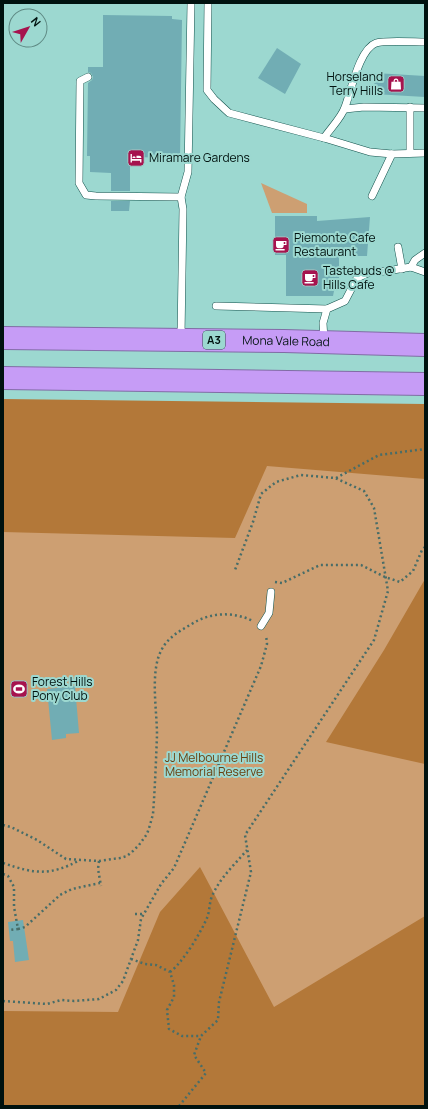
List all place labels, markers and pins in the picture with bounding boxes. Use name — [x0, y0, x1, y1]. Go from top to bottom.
place label: Horseland Terry Hills — [327, 68, 383, 99]
shop icon: Horseland Terry Hills — [386, 74, 406, 94]
hotel icon: Miramare Gardens — [126, 148, 146, 168]
place label: Miramare Gardens — [149, 149, 250, 166]
place label: Piemonte Cafe Restaurant — [294, 229, 376, 260]
cafe icon: Piemonte Cafe Restaurant — [271, 235, 291, 255]
place label: Tastebuds @ Hills Cafe — [323, 262, 395, 293]
cafe icon: Tastebuds @ Hills Cafe — [300, 268, 320, 288]
place label: Forest Hills Pony Club — [32, 673, 93, 704]
sports icon: Forest Hills Pony Club — [9, 679, 29, 699]

